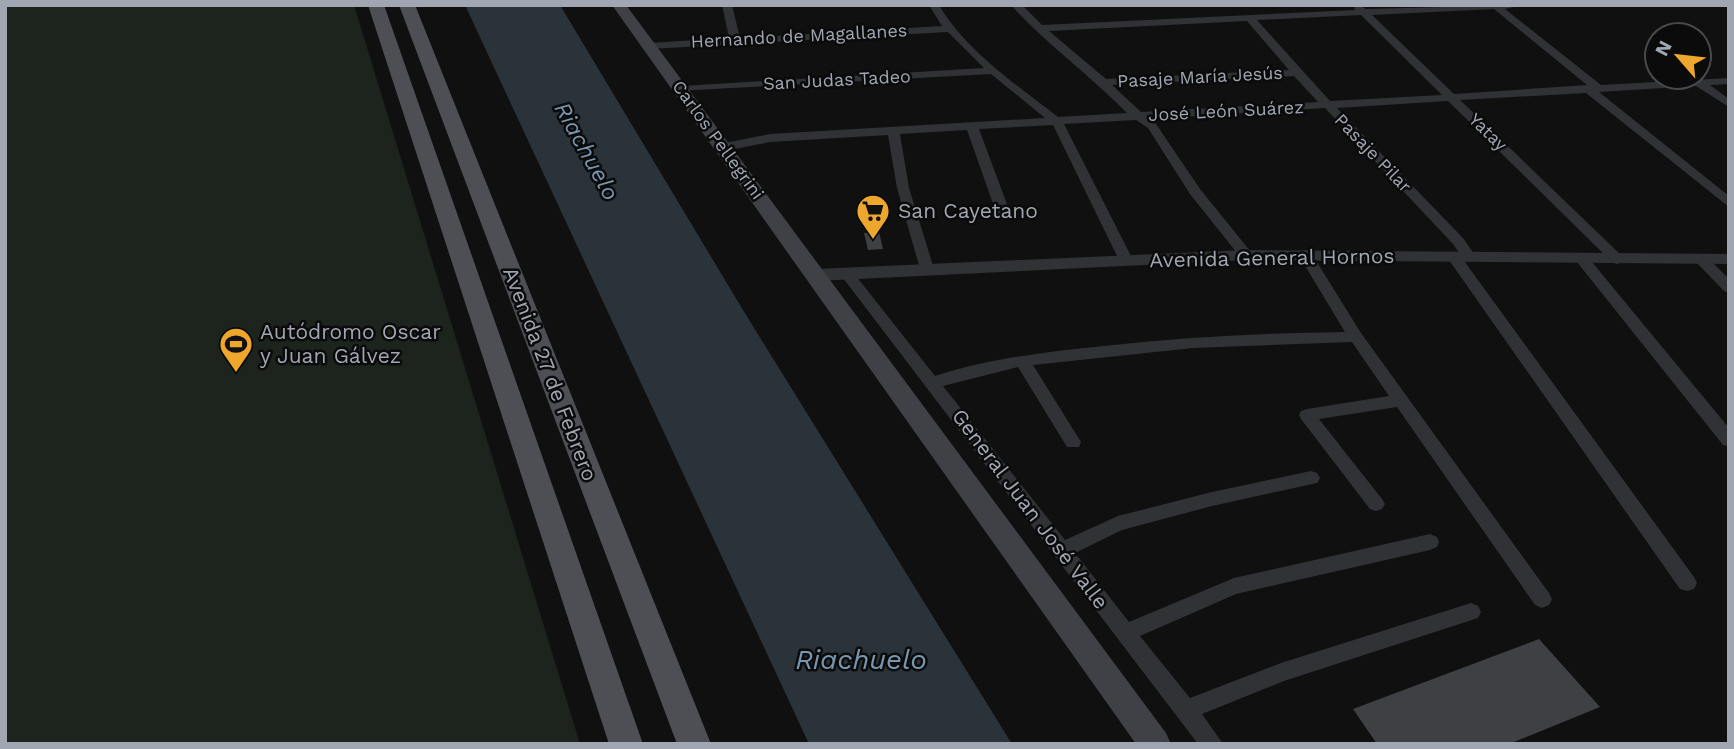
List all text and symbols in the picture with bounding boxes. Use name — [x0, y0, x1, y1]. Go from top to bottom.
street label: Hernando de Magallanes — [690, 19, 908, 52]
north arrow — [1643, 21, 1713, 91]
text: N — [1650, 37, 1677, 60]
street label: Pasaje María Jesús — [1117, 62, 1283, 91]
street label: San Judas Tadeo — [763, 65, 911, 94]
street label: Carlos Pellegrini — [668, 76, 769, 203]
street label: José León Suárez — [1148, 96, 1304, 125]
water label: Riachuelo — [549, 97, 625, 205]
street label: Yatay — [1465, 108, 1512, 155]
street label: Pasaje Pilar — [1331, 109, 1416, 196]
supermarket icon: San Cayetano — [854, 192, 892, 241]
place label: San Cayetano — [898, 198, 1038, 223]
street label: Avenida General Hornos — [1149, 243, 1395, 272]
street label: Avenida 27 de Febrero — [498, 263, 603, 484]
place label: Autódromo Oscar y Juan Gálvez — [260, 319, 441, 368]
sports icon: Autódromo Oscar y Juan Gálvez — [217, 325, 255, 374]
street label: General Juan José Valle — [947, 404, 1114, 614]
water label: Riachuelo — [795, 643, 927, 676]

